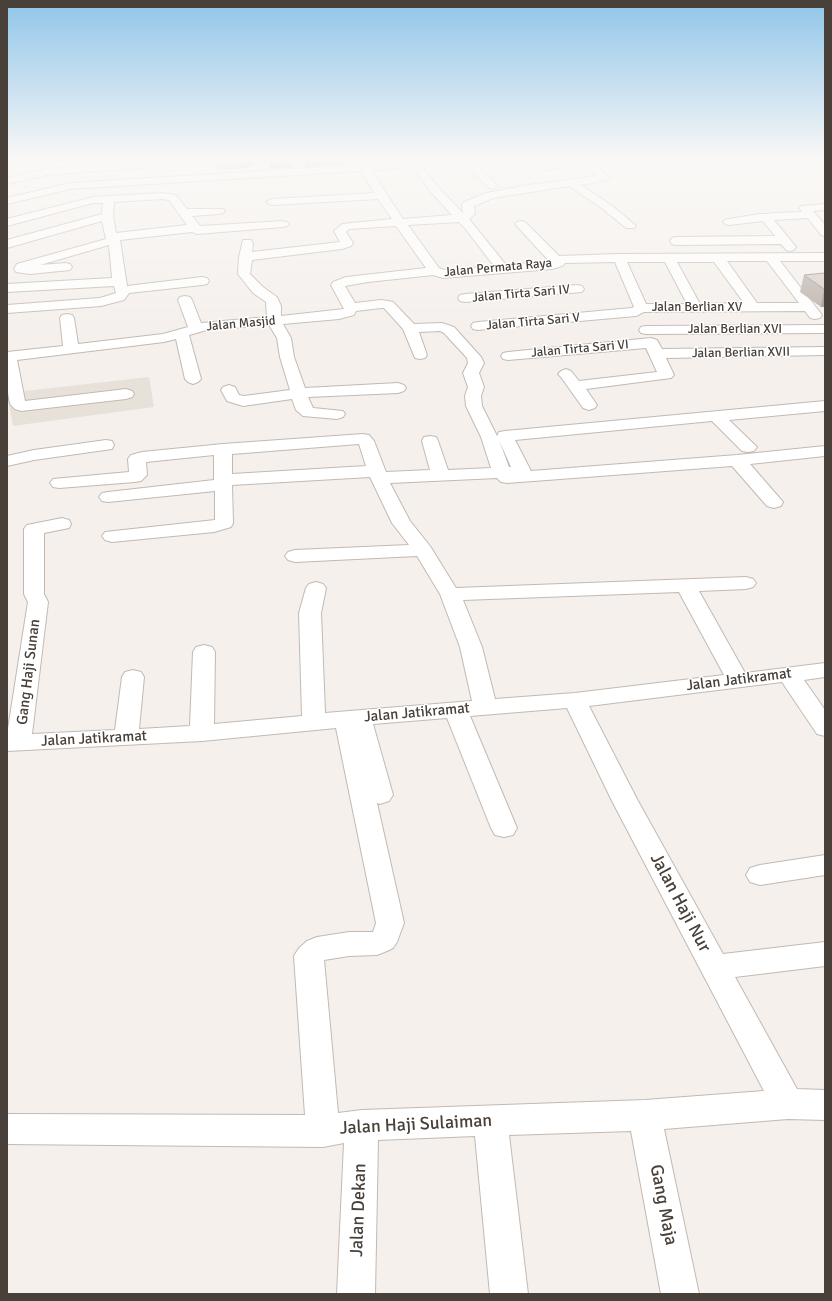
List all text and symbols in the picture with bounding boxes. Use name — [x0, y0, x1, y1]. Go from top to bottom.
street label: Jalan Permata Raya — [443, 256, 553, 280]
street label: Jalan Tirta Sari IV — [472, 282, 570, 306]
street label: Jalan Berlian XV — [652, 300, 742, 316]
street label: Jalan Tirta Sari V — [485, 310, 581, 334]
street label: Jalan Masjid — [206, 313, 276, 335]
street label: Jalan Berlian XVI — [688, 322, 782, 338]
street label: Jalan Tirta Sari VI — [531, 337, 629, 361]
street label: Jalan Berlian XVII — [692, 344, 790, 362]
street label: Gang Haji Sunan — [14, 618, 44, 726]
street label: Jalan Jatikramat — [685, 665, 793, 695]
street label: Jalan Jatikramat — [363, 699, 471, 727]
street label: Jalan Jatikramat — [41, 727, 147, 751]
street label: Jalan Haji Nur — [645, 850, 715, 956]
street label: Jalan Haji Sulaiman — [339, 1110, 493, 1140]
street label: Jalan Dekan — [347, 1163, 371, 1257]
street label: Gang Maja — [645, 1163, 681, 1247]

